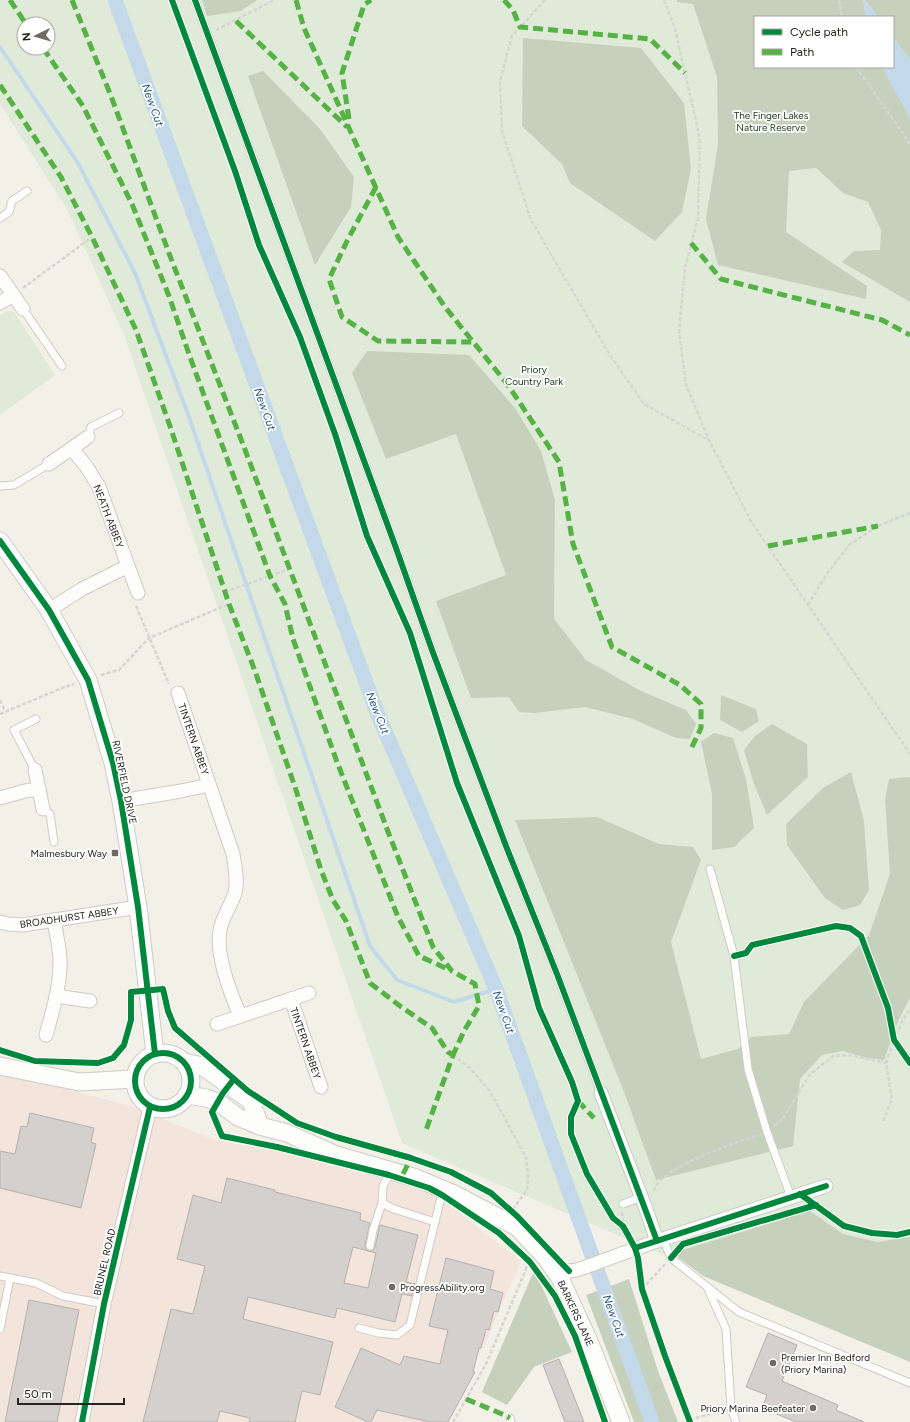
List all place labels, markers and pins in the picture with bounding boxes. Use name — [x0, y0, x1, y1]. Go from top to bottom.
place label: Malmesbury Way — [31, 847, 108, 860]
marker: Malmesbury Way — [110, 848, 120, 858]
place label: ProgressAbility.org — [400, 1281, 485, 1294]
marker: ProgressAbility.org — [387, 1282, 397, 1292]
place label: Premier Inn Bedford (Priory Marina) — [781, 1351, 870, 1376]
marker: Premier Inn Bedford (Priory Marina) — [768, 1358, 778, 1368]
place label: Priory Marina Beefeater — [700, 1402, 806, 1415]
marker: Priory Marina Beefeater — [808, 1403, 818, 1413]

